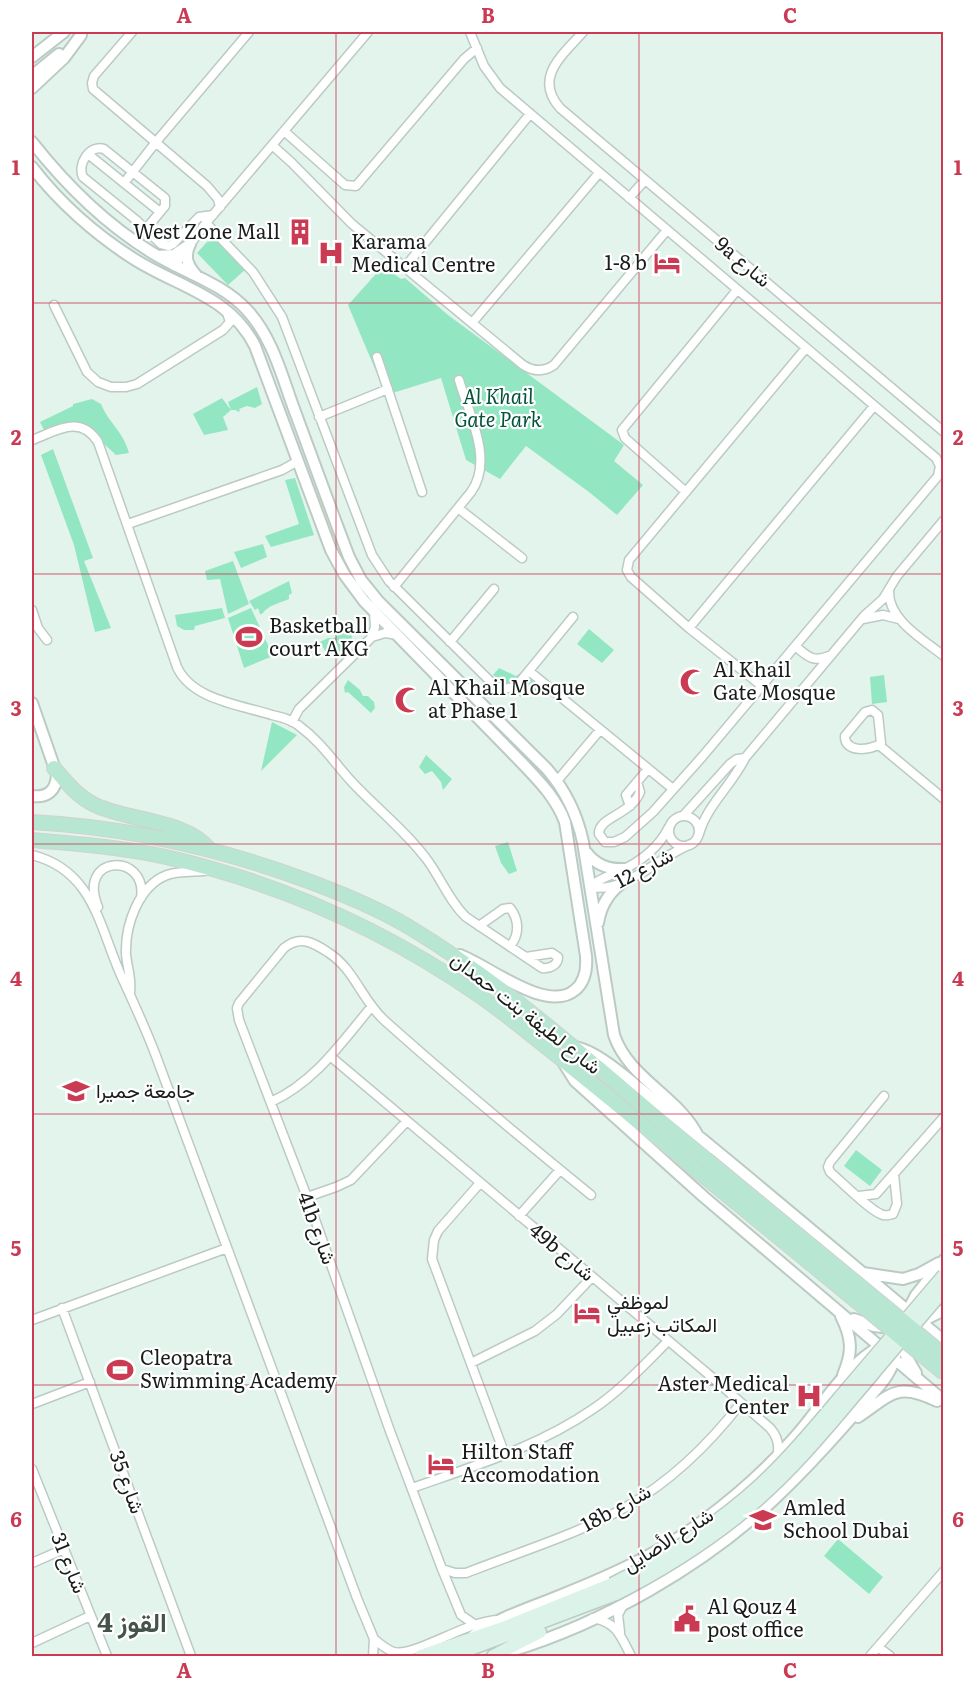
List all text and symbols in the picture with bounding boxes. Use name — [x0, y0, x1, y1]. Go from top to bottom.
text: A — [176, 0, 192, 29]
text: B — [481, 0, 495, 29]
text: C — [783, 0, 797, 29]
text: 1 — [12, 151, 20, 181]
text: 1 — [954, 151, 962, 181]
place label: West Zone Mall — [133, 215, 280, 245]
building icon: West Zone Mall — [285, 217, 315, 247]
place label: Karama Medical Centre — [351, 225, 496, 278]
street label: 9a شارع — [709, 228, 779, 294]
hospital icon: Karama Medical Centre — [316, 238, 346, 268]
place label: 1-8 b — [605, 246, 647, 276]
hotel icon: 1-8 b — [652, 248, 682, 278]
park label: Al Khail Gate Park — [454, 380, 542, 433]
text: 2 — [11, 421, 22, 451]
text: 2 — [953, 421, 964, 451]
place label: Basketball court AKG — [269, 609, 369, 662]
sports icon: Basketball court AKG — [234, 622, 264, 652]
place label: Al Khail Gate Mosque — [713, 653, 836, 706]
mosque icon: Al Khail Gate Mosque — [678, 667, 708, 697]
place label: Al Khail Mosque at Phase 1 — [428, 671, 585, 724]
mosque icon: Al Khail Mosque at Phase 1 — [393, 685, 423, 715]
text: 3 — [10, 692, 22, 722]
text: 3 — [952, 692, 964, 722]
street label: شارع 12 — [608, 838, 678, 895]
street label: شارع لطيفة بنت حمدان — [445, 943, 609, 1081]
text: 4 — [10, 962, 22, 992]
text: 4 — [952, 962, 964, 992]
place label: جامعة جميرا — [96, 1074, 195, 1104]
school or university icon: جامعة جميرا — [61, 1076, 91, 1106]
street label: 41b شارع — [291, 1187, 346, 1268]
street label: 49b شارع — [523, 1214, 603, 1288]
text: 5 — [11, 1232, 22, 1262]
text: 5 — [953, 1232, 964, 1262]
place label: لموظفي المكاتب زعبيل — [607, 1285, 717, 1338]
hotel icon: لموظفي المكاتب زعبيل — [572, 1298, 602, 1328]
place label: Cleopatra Swimming Academy — [140, 1341, 337, 1394]
sports icon: Cleopatra Swimming Academy — [105, 1355, 135, 1385]
place label: Aster Medical Center — [657, 1367, 790, 1420]
hospital icon: Aster Medical Center — [794, 1381, 824, 1411]
place label: Hilton Staff Accomodation — [461, 1435, 600, 1488]
street label: شارع 35 — [103, 1446, 154, 1517]
hotel icon: Hilton Staff Accomodation — [426, 1449, 456, 1479]
street label: 18b شارع — [575, 1475, 656, 1539]
place label: Amled School Dubai — [783, 1491, 909, 1544]
street label: شارع الأصايل — [616, 1498, 719, 1579]
text: 6 — [10, 1503, 22, 1533]
text: 6 — [952, 1503, 964, 1533]
school or university icon: Amled School Dubai — [748, 1505, 778, 1535]
street label: شارع 31 — [44, 1527, 97, 1598]
place label: Al Qouz 4 post office — [707, 1590, 804, 1643]
district label: القوز 4 — [97, 1601, 167, 1640]
public building icon: Al Qouz 4 post office — [672, 1604, 702, 1634]
text: A — [176, 1654, 192, 1684]
text: B — [481, 1654, 495, 1684]
text: C — [783, 1654, 797, 1684]

